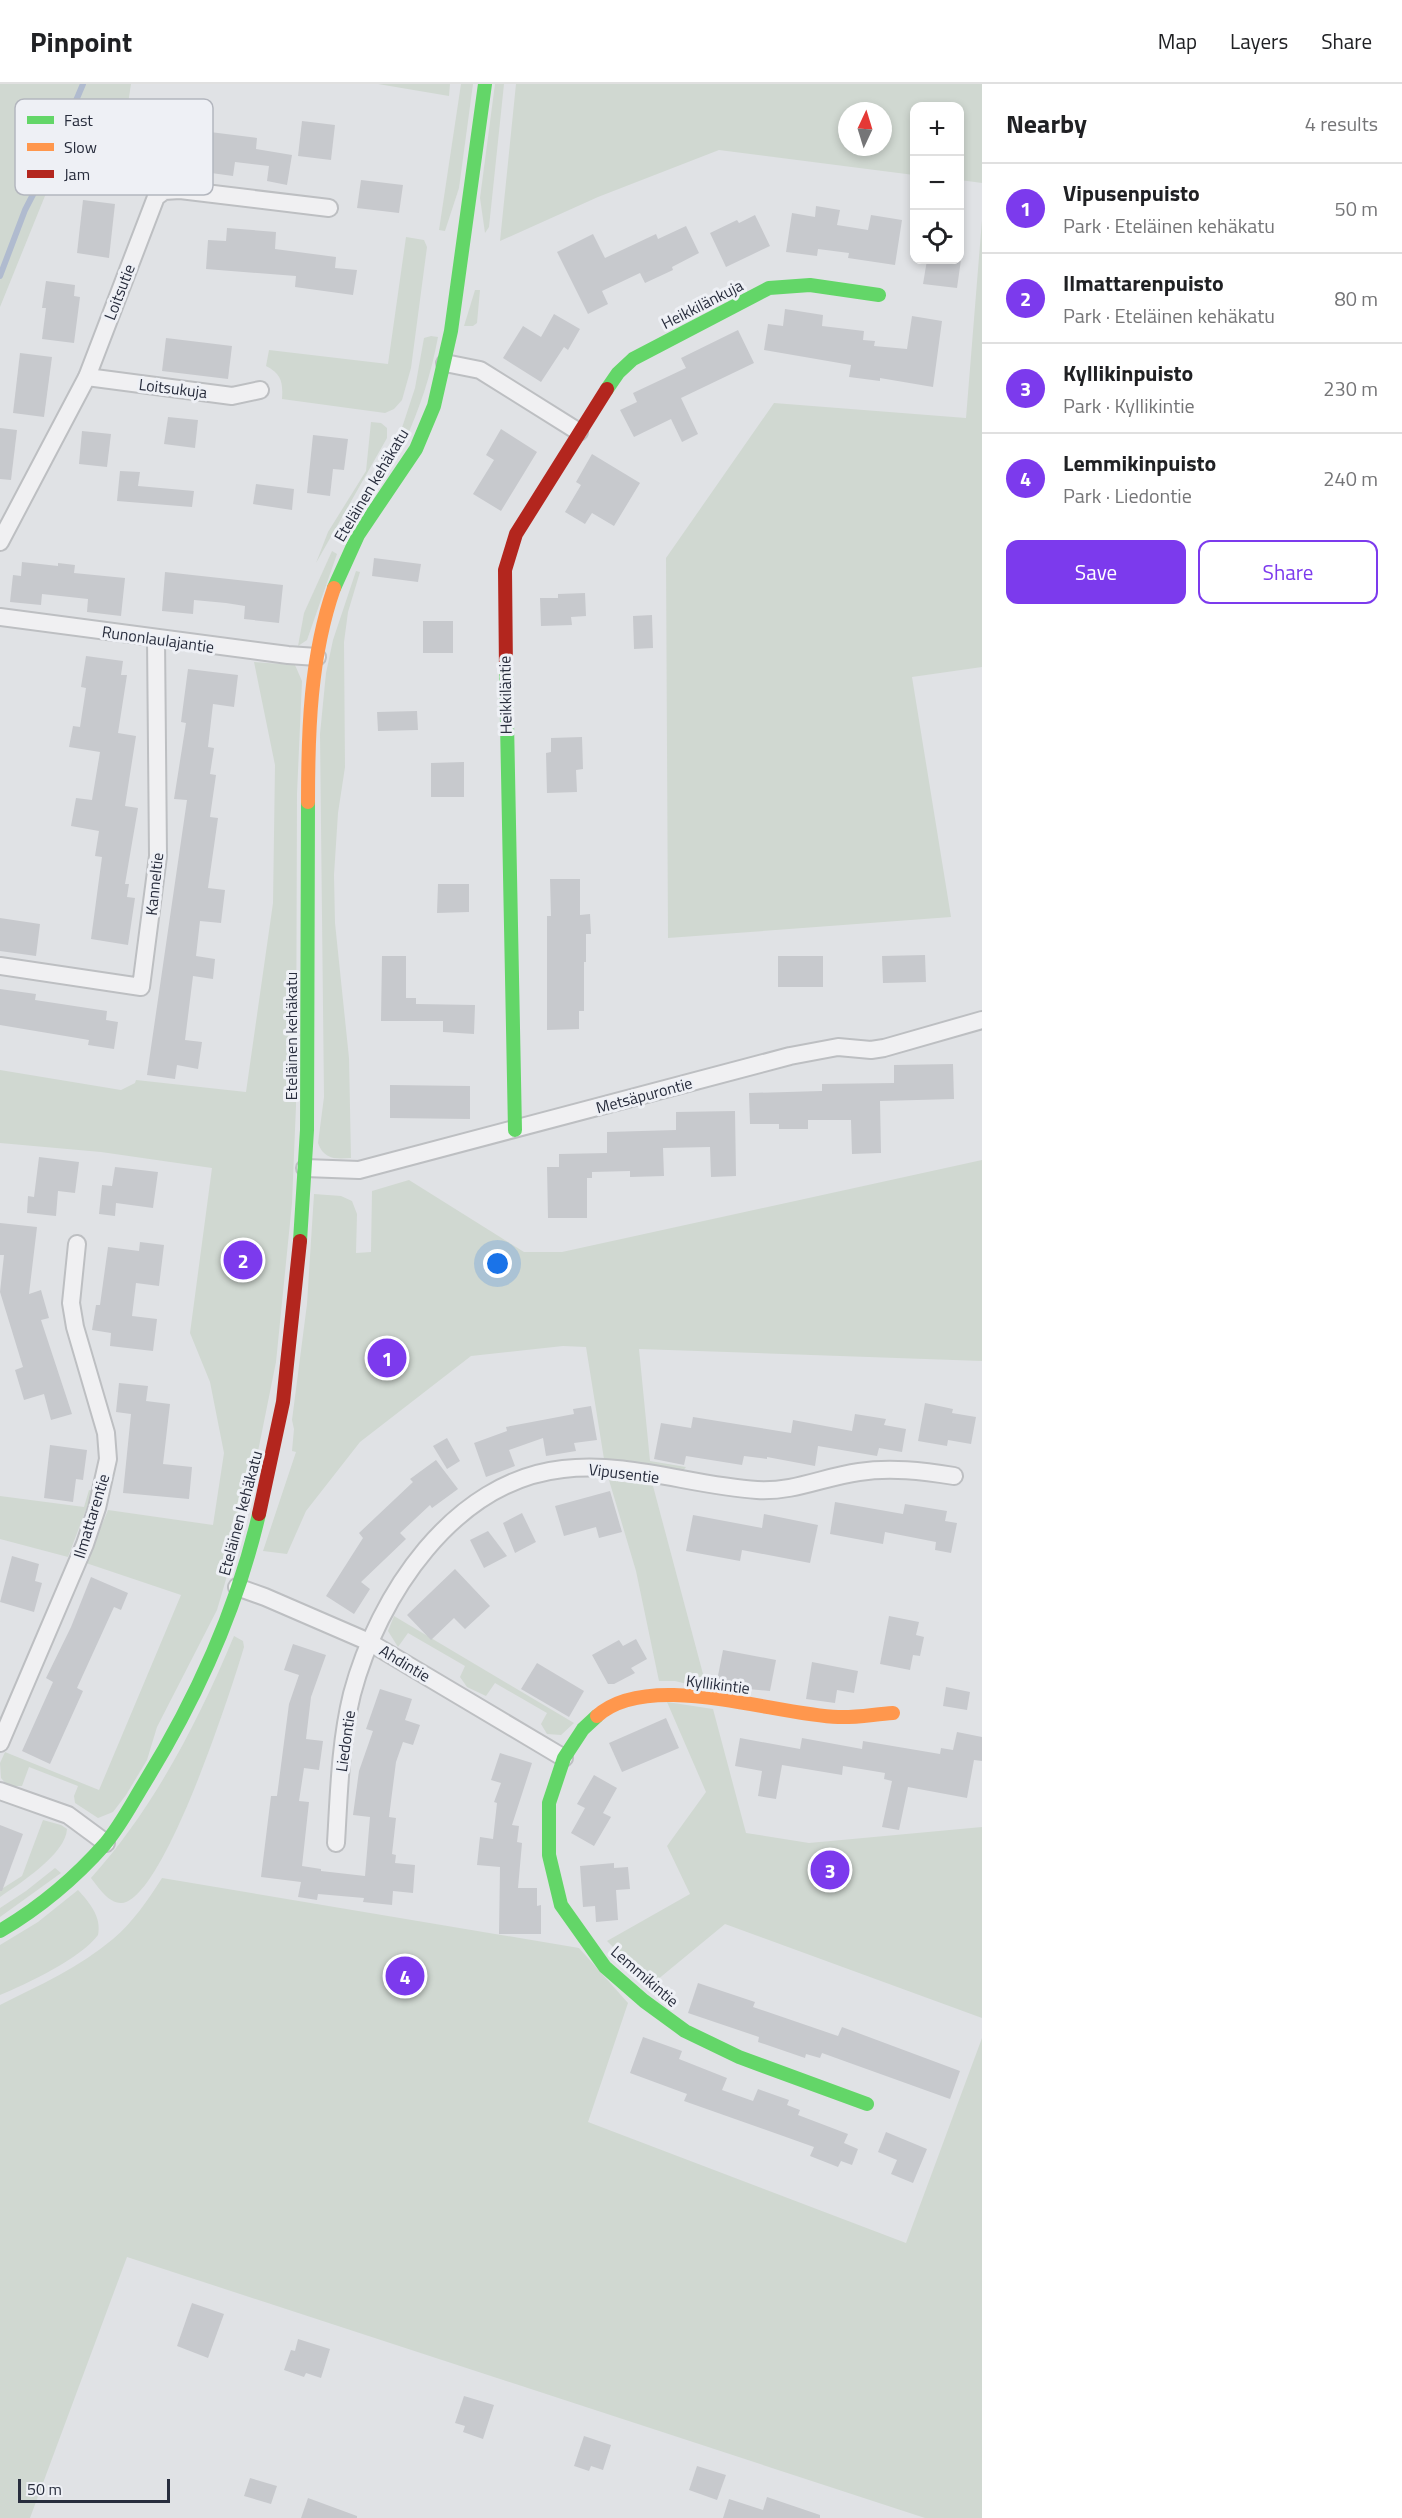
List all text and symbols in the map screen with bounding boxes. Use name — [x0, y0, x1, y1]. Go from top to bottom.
text: Pinpoint — [30, 20, 132, 63]
text: Map — [1158, 25, 1197, 57]
text: Layers — [1230, 25, 1288, 57]
text: Share — [1321, 25, 1372, 57]
legend — [15, 99, 213, 195]
north arrow — [838, 102, 892, 156]
map controls — [910, 102, 964, 264]
button: + — [910, 102, 964, 156]
text: Nearby — [1006, 104, 1087, 143]
text: Fast — [64, 108, 93, 132]
text: 4 results — [1305, 108, 1378, 139]
text: Slow — [64, 135, 97, 159]
button: − — [910, 156, 964, 210]
text: Jam — [64, 162, 90, 186]
text: Vipusenpuisto — [1063, 176, 1200, 210]
text: 1 — [1020, 193, 1031, 224]
text: 50 m — [1334, 193, 1378, 224]
button: locate — [910, 210, 964, 264]
text: Park · Eteläinen kehäkatu — [1063, 210, 1275, 241]
street label: Loitsutie — [97, 260, 141, 324]
text: Ilmattarenpuisto — [1063, 266, 1224, 300]
street label: Heikkilänkuja — [657, 273, 747, 335]
text: 2 — [1020, 283, 1031, 314]
text: 80 m — [1334, 283, 1378, 314]
text: Park · Eteläinen kehäkatu — [1063, 300, 1275, 331]
text: Kyllikinpuisto — [1063, 356, 1193, 390]
street label: Loitsukuja — [137, 372, 209, 404]
text: 3 — [1020, 373, 1031, 404]
text: 230 m — [1323, 373, 1378, 404]
text: Park · Kyllikintie — [1063, 390, 1195, 421]
street label: Eteläinen kehäkatu — [328, 424, 414, 546]
text: Lemmikinpuisto — [1063, 446, 1216, 480]
text: 4 — [1020, 463, 1031, 494]
text: 240 m — [1323, 463, 1378, 494]
text: Park · Liedontie — [1063, 480, 1192, 511]
button: Save — [1006, 540, 1186, 604]
button: Share — [1198, 540, 1378, 604]
street label: Runonlaulajantie — [100, 619, 216, 659]
street label: Heikkiläntie — [492, 655, 518, 735]
street label: Kanneltie — [139, 851, 169, 917]
street label: Eteläinen kehäkatu — [279, 972, 303, 1100]
street label: Metsäpurontie — [593, 1071, 695, 1119]
pin: 2 — [224, 1238, 262, 1282]
your location — [483, 1249, 512, 1278]
pin: 1 — [368, 1336, 406, 1380]
street label: Eteläinen kehäkatu — [212, 1448, 268, 1578]
street label: Vipusentie — [587, 1457, 661, 1489]
street label: Ilmattarentie — [67, 1471, 115, 1561]
street label: Ahdintie — [375, 1638, 435, 1688]
street label: Kyllikintie — [685, 1668, 751, 1700]
street label: Liedontie — [329, 1709, 361, 1773]
pin: 3 — [810, 1848, 850, 1892]
street label: Lemmikintie — [606, 1940, 684, 2012]
pin: 4 — [386, 1954, 424, 1998]
scale bar — [18, 2476, 170, 2504]
text: 50 m — [27, 2477, 62, 2501]

